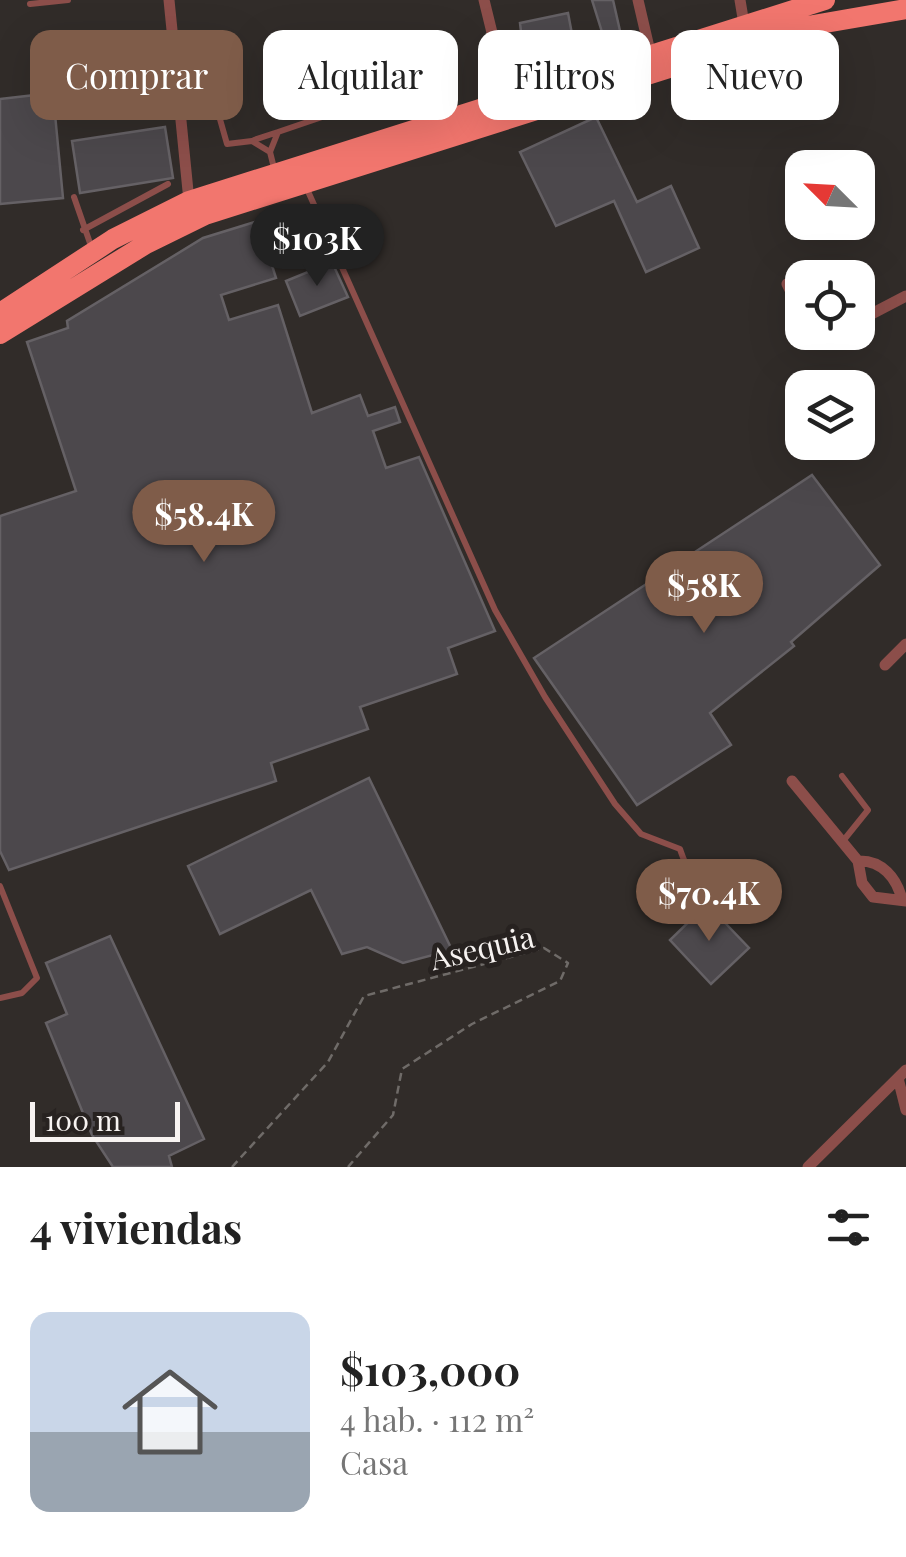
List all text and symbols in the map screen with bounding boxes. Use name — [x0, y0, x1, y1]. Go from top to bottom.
chip: Comprar — [30, 30, 243, 120]
chip: Alquilar — [263, 30, 458, 120]
chip: Filtros — [478, 30, 651, 120]
chip: Nuevo — [671, 30, 839, 120]
north arrow — [785, 150, 875, 240]
map controls — [785, 150, 875, 460]
pin: $103K — [247, 204, 387, 289]
text: $103K — [272, 215, 362, 258]
button: locate — [785, 260, 875, 350]
button: layers — [785, 370, 875, 460]
pin: $58.4K — [123, 480, 285, 565]
text: $58.4K — [154, 491, 254, 534]
pin: $58K — [645, 551, 763, 636]
text: $58K — [667, 562, 741, 605]
pin: $70.4K — [628, 859, 790, 944]
text: $70.4K — [658, 870, 760, 913]
street label: Asequia — [425, 916, 538, 979]
scale bar — [30, 1097, 180, 1142]
text: 100 m — [45, 1101, 121, 1138]
text: 4 viviendas — [30, 1199, 242, 1255]
icon: filters — [821, 1200, 876, 1255]
text: $103,000 — [340, 1341, 520, 1397]
icon: home — [110, 1352, 230, 1472]
text: 4 hab. · 112 m² — [340, 1397, 534, 1440]
text: Casa — [340, 1440, 408, 1483]

